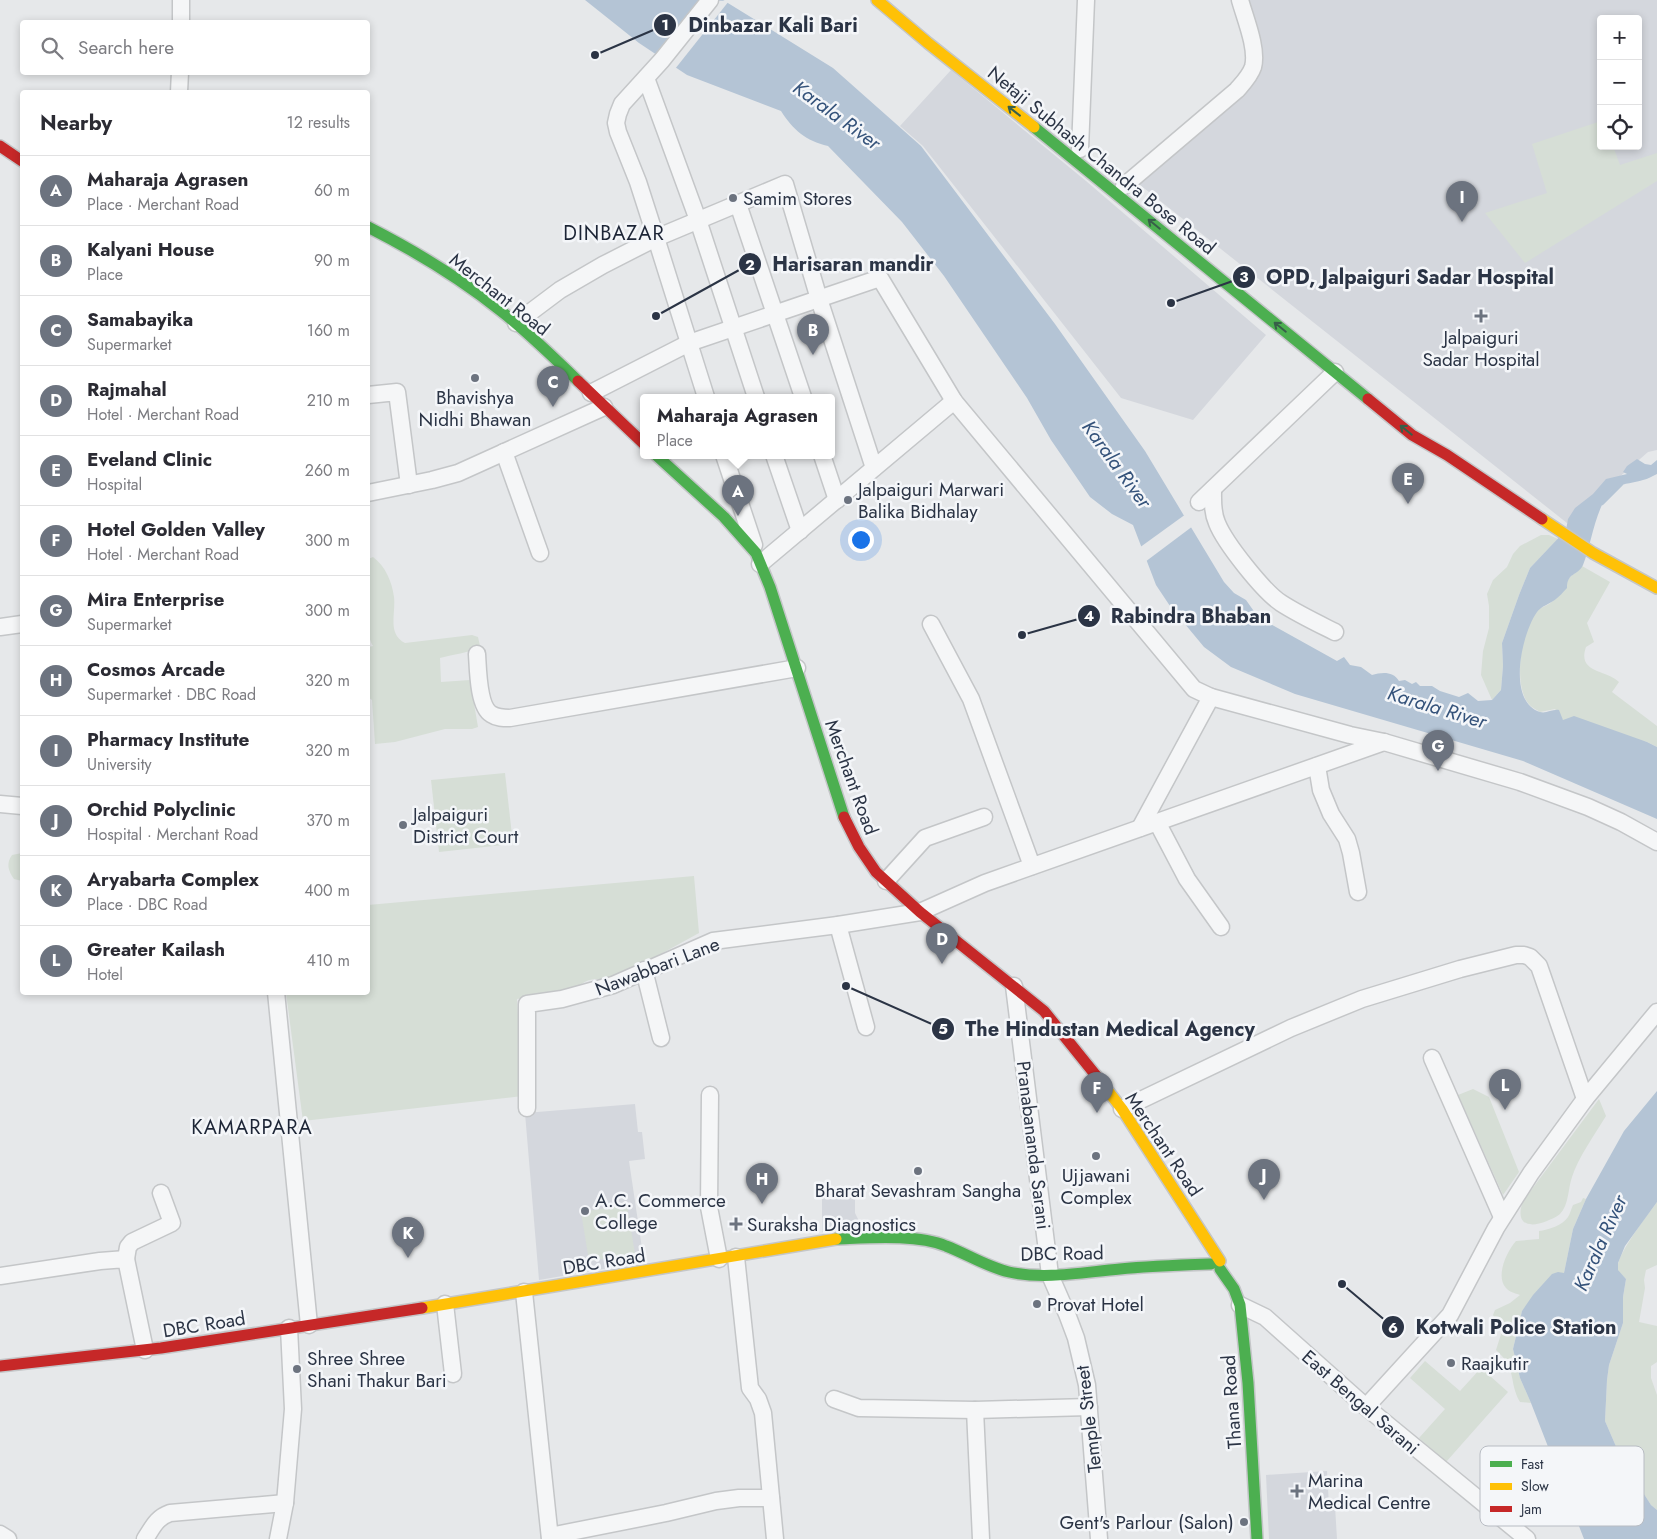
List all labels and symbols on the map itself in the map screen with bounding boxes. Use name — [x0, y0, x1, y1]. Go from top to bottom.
callout: Dinbazar Kali Bari — [653, 8, 867, 43]
text: Dinbazar Kali Bari — [688, 11, 858, 40]
text: 1 — [661, 14, 669, 36]
street label: Netaji Subhash Chandra Bose Road — [982, 60, 1222, 261]
water label: Karala River — [787, 74, 888, 158]
one-way arrow — [1008, 105, 1021, 116]
pin: I — [1446, 181, 1478, 222]
place label: Samim Stores — [743, 185, 852, 212]
marker: Samim Stores — [727, 192, 739, 204]
one-way arrow — [1148, 218, 1161, 229]
district label: DINBAZAR — [563, 219, 665, 248]
street label: Merchant Road — [444, 247, 556, 342]
callout: Harisaran mandir — [738, 247, 944, 282]
text: Harisaran mandir — [772, 250, 934, 279]
text: 2 — [745, 254, 755, 276]
callout: OPD, Jalpaiguri Sadar Hospital — [1231, 259, 1564, 294]
text: OPD, Jalpaiguri Sadar Hospital — [1266, 263, 1554, 292]
text: 3 — [1239, 266, 1249, 288]
marker: Jalpaiguri Sadar Hospital — [1474, 309, 1488, 323]
pin: B — [797, 314, 829, 355]
one-way arrow — [1274, 321, 1287, 332]
place label: Jalpaiguri Sadar Hospital — [1422, 324, 1540, 373]
pin: C — [537, 366, 569, 407]
marker: Bhavishya Nidhi Bhawan — [469, 372, 481, 384]
place label: Bhavishya Nidhi Bhawan — [419, 384, 531, 433]
water label: Karala River — [1075, 414, 1159, 515]
one-way arrow — [1399, 424, 1412, 435]
pin: E — [1392, 463, 1424, 504]
pin: A — [722, 475, 754, 516]
place label: Jalpaiguri Marwari Balika Bidhalay — [855, 476, 1004, 525]
marker: Jalpaiguri Marwari Balika Bidhalay — [842, 494, 854, 506]
your location — [848, 527, 874, 553]
callout: Rabindra Bhaban — [1076, 598, 1282, 633]
text: Rabindra Bhaban — [1111, 602, 1271, 631]
text: 4 — [1084, 605, 1094, 627]
water label: Karala River — [1384, 679, 1491, 737]
street label: Merchant Road — [818, 716, 885, 839]
pin: G — [1422, 730, 1454, 771]
place label: Jalpaiguri District Court — [410, 801, 519, 850]
marker: Jalpaiguri District Court — [397, 819, 409, 831]
pin: D — [926, 923, 958, 964]
street label: Nawabbari Lane — [591, 930, 723, 1003]
callout: The Hindustan Medical Agency — [930, 1011, 1265, 1046]
text: The Hindustan Medical Agency — [965, 1015, 1255, 1044]
text: 5 — [938, 1018, 948, 1040]
street label: Pranabananda Sarani — [1010, 1059, 1057, 1231]
pin: L — [1489, 1069, 1521, 1110]
pin: F — [1081, 1072, 1113, 1113]
street label: Merchant Road — [1119, 1087, 1209, 1202]
district label: KAMARPARA — [191, 1113, 313, 1142]
marker: Ujjawani Complex — [1090, 1150, 1102, 1162]
pin: J — [1248, 1159, 1280, 1200]
place label: Ujjawani Complex — [1061, 1162, 1131, 1211]
pin: H — [746, 1163, 778, 1204]
marker: Bharat Sevashram Sangha — [912, 1165, 924, 1177]
place label: Bharat Sevashram Sangha — [815, 1177, 1021, 1204]
place label: A.C. Commerce College — [595, 1187, 726, 1236]
water label: Karala River — [1566, 1189, 1635, 1296]
marker: A.C. Commerce College — [579, 1205, 591, 1217]
place label: Suraksha Diagnostics — [747, 1211, 916, 1238]
pin: K — [392, 1217, 424, 1258]
marker: Suraksha Diagnostics — [729, 1217, 743, 1231]
street label: DBC Road — [1020, 1239, 1104, 1268]
street label: DBC Road — [561, 1242, 647, 1281]
place label: Provat Hotel — [1047, 1291, 1144, 1318]
marker: Provat Hotel — [1031, 1298, 1043, 1310]
street label: DBC Road — [161, 1305, 247, 1344]
callout: Kotwali Police Station — [1380, 1310, 1627, 1345]
text: Kotwali Police Station — [1415, 1313, 1617, 1342]
text: 6 — [1388, 1317, 1398, 1339]
street label: East Bengal Sarani — [1296, 1344, 1425, 1461]
place label: Shree Shree Shani Thakur Bari — [307, 1345, 447, 1394]
place label: Raajkutir — [1461, 1350, 1529, 1377]
street label: Thana Road — [1215, 1354, 1248, 1450]
marker: Raajkutir — [1445, 1357, 1457, 1369]
marker: Shree Shree Shani Thakur Bari — [291, 1363, 303, 1375]
street label: Temple Street — [1068, 1363, 1108, 1474]
legend — [1480, 1446, 1644, 1526]
text: Fast — [1521, 1454, 1544, 1474]
place label: Marina Medical Centre — [1308, 1467, 1431, 1516]
text: Slow — [1521, 1476, 1549, 1496]
marker: Marina Medical Centre — [1290, 1484, 1304, 1498]
text: Jam — [1519, 1499, 1542, 1519]
place label: Gent's Parlour (Salon) — [1060, 1509, 1234, 1536]
marker: Gent's Parlour (Salon) — [1238, 1516, 1250, 1528]

